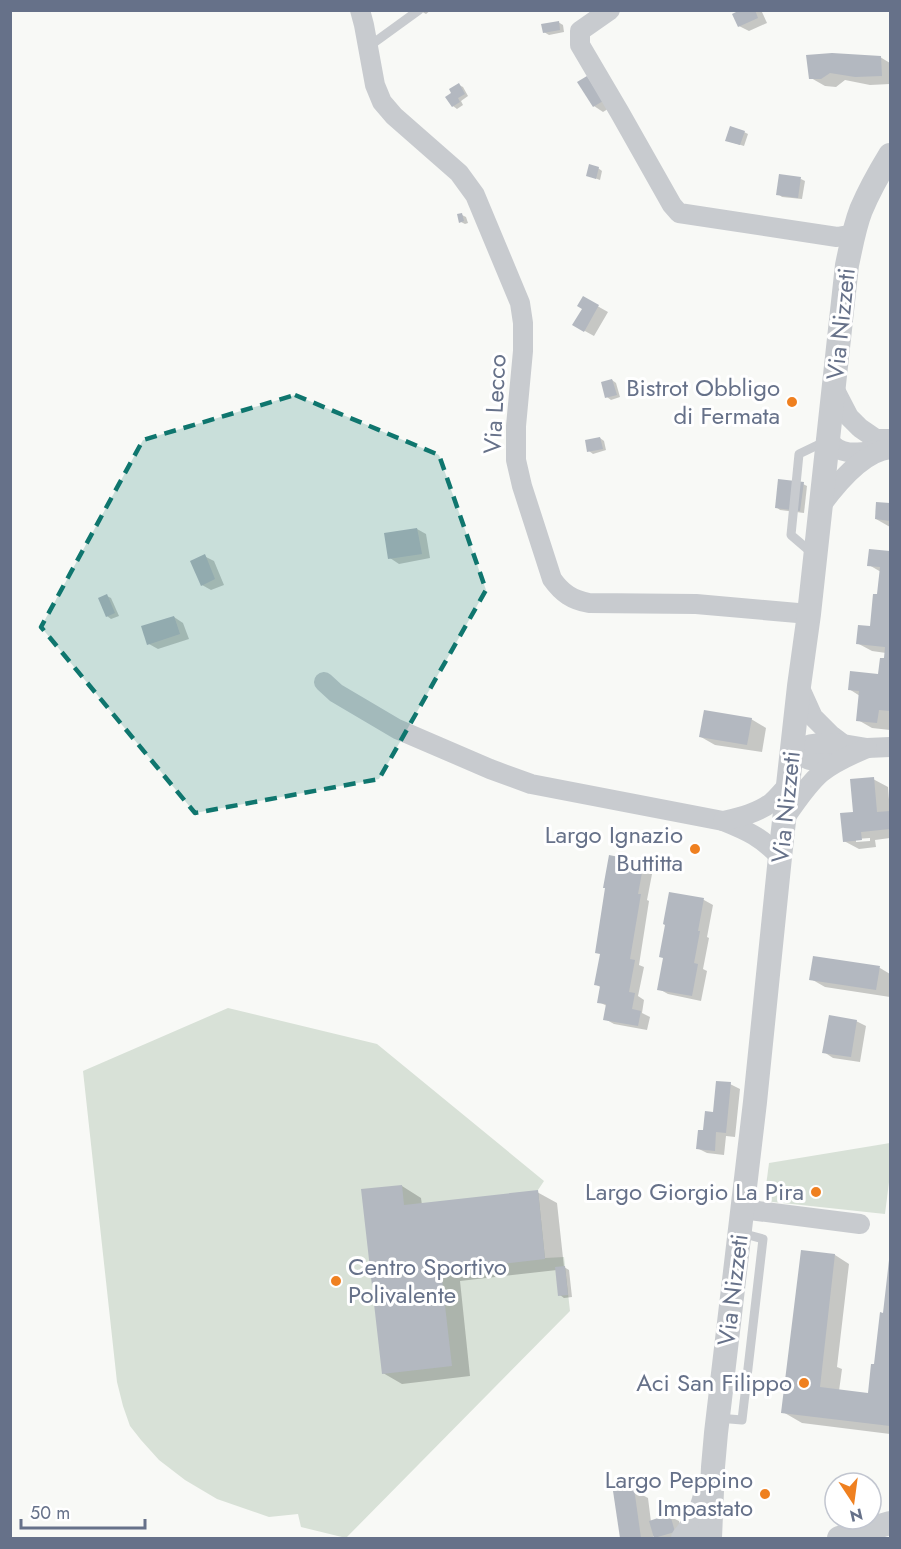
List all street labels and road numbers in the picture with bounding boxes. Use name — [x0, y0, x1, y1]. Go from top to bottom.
street label: Via Nizzeti — [817, 266, 864, 382]
street label: Via Lecco — [474, 353, 515, 455]
street label: Via Nizzeti — [762, 749, 809, 865]
street label: Via Nizzeti — [708, 1232, 757, 1348]

